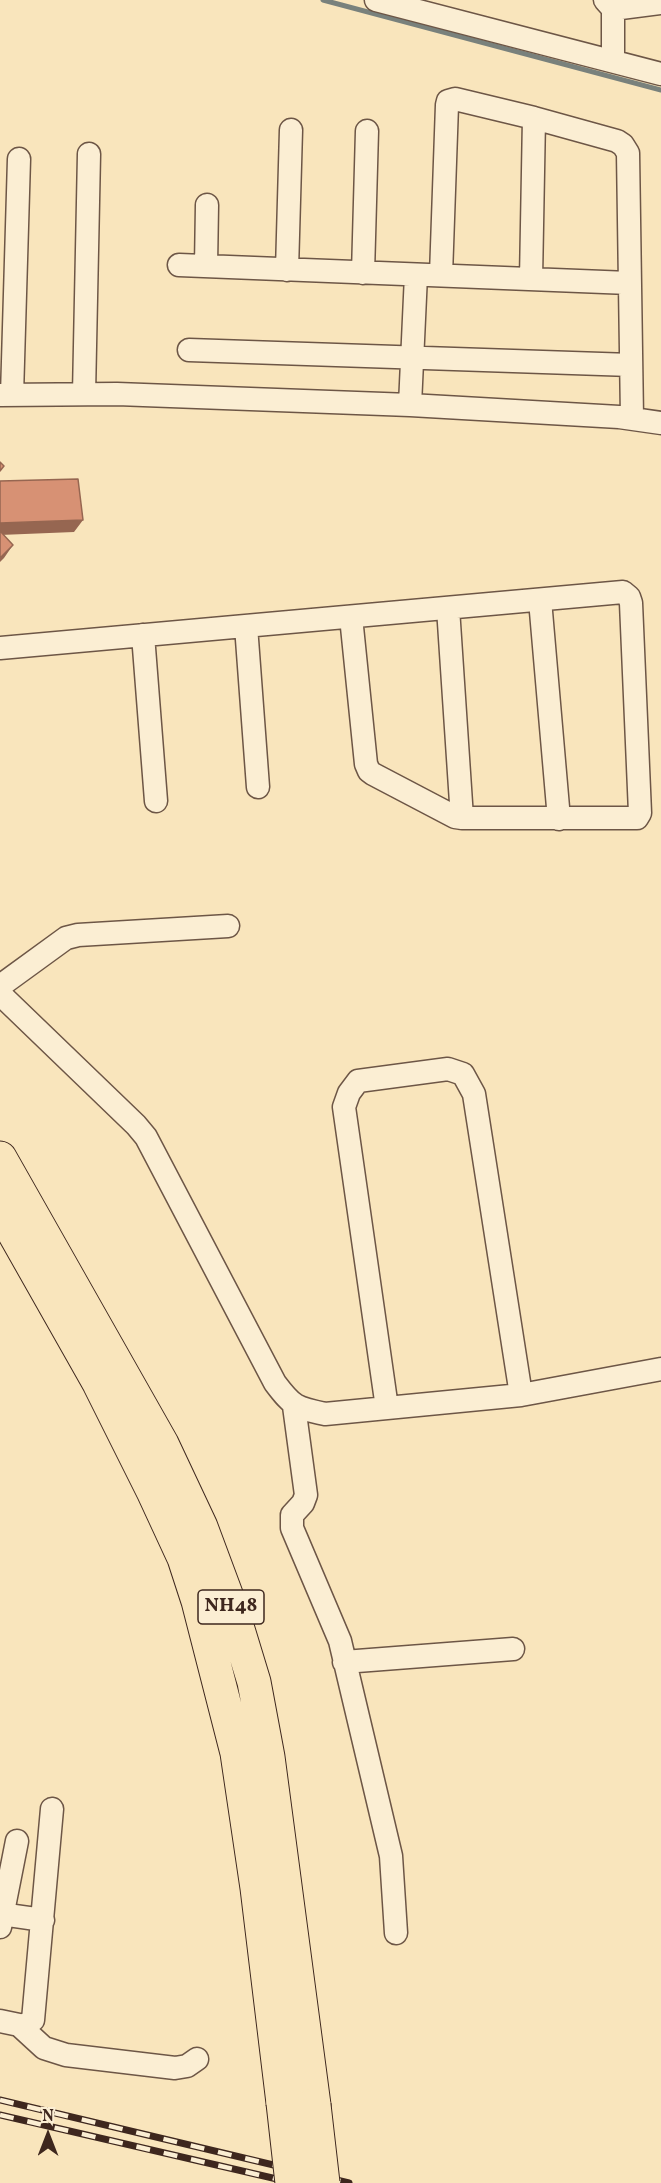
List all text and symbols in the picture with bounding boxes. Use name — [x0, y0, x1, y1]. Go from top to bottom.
road number: NH48 — [198, 1590, 264, 1624]
north arrow — [18, 2105, 78, 2165]
text: N — [42, 2106, 54, 2128]

